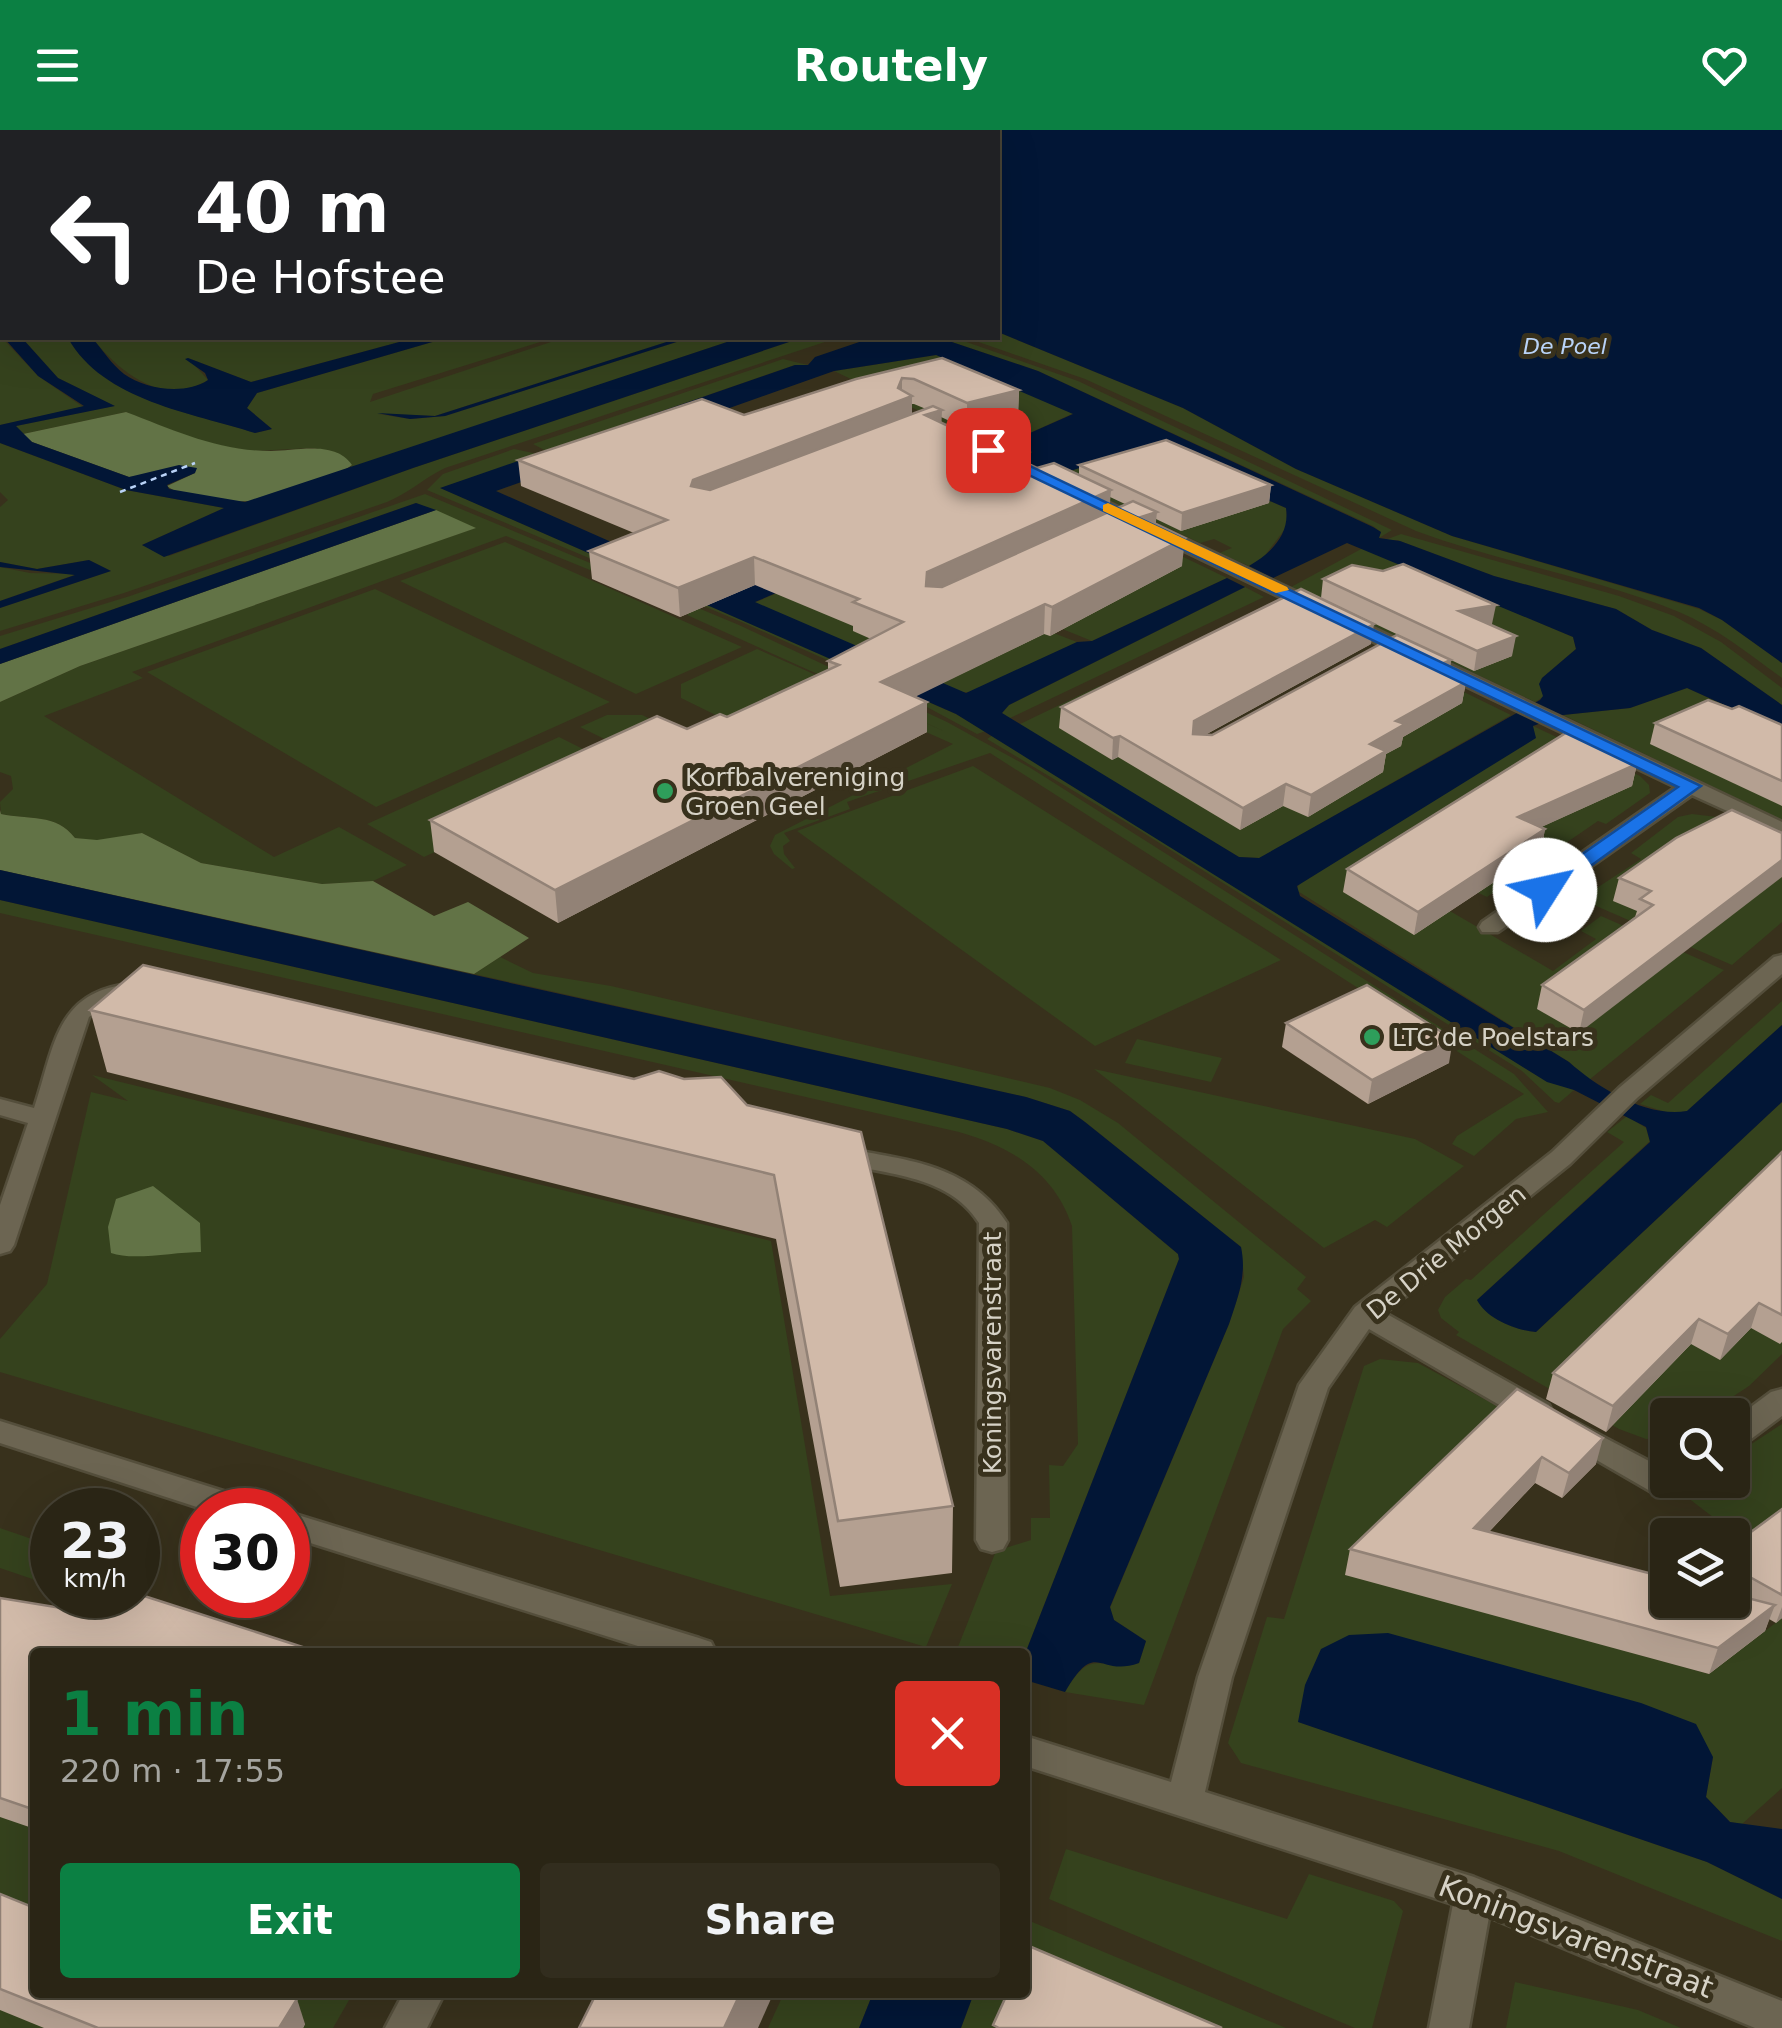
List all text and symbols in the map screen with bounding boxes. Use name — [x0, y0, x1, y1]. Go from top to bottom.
icon: menu — [30, 38, 85, 93]
icon: heart — [1697, 38, 1752, 93]
text: Routely — [794, 39, 988, 92]
text: 40 m — [195, 167, 390, 249]
icon: left — [30, 170, 160, 300]
text: De Hofstee — [195, 251, 445, 304]
water label: De Poel — [1523, 334, 1607, 359]
pin — [946, 408, 1031, 493]
icon: arrive — [961, 423, 1016, 478]
place label: Korfbalvereniging Groen Geel — [685, 763, 905, 821]
marker: Korfbalvereniging Groen Geel — [654, 780, 676, 802]
position arrow — [1493, 838, 1597, 942]
place label: LTC de Poelstars — [1392, 1023, 1594, 1052]
marker: LTC de Poelstars — [1361, 1026, 1383, 1048]
street label: De Drie Morgen — [1361, 1179, 1532, 1325]
street label: Koningsvarenstraat — [978, 1232, 1007, 1474]
map controls — [1650, 1398, 1750, 1618]
button: search — [1650, 1398, 1750, 1498]
speed limit sign: 30 — [180, 1488, 310, 1618]
text: 23 — [60, 1512, 130, 1570]
button: layers — [1650, 1518, 1750, 1618]
text: km/h — [63, 1564, 127, 1593]
text: 1 min — [60, 1679, 248, 1749]
button: close — [895, 1681, 1000, 1786]
text: 220 m · 17:55 — [60, 1752, 285, 1790]
button: Exit — [60, 1863, 520, 1978]
button: Share — [540, 1863, 1000, 1978]
street label: Koningsvarenstraat — [1434, 1868, 1719, 2005]

